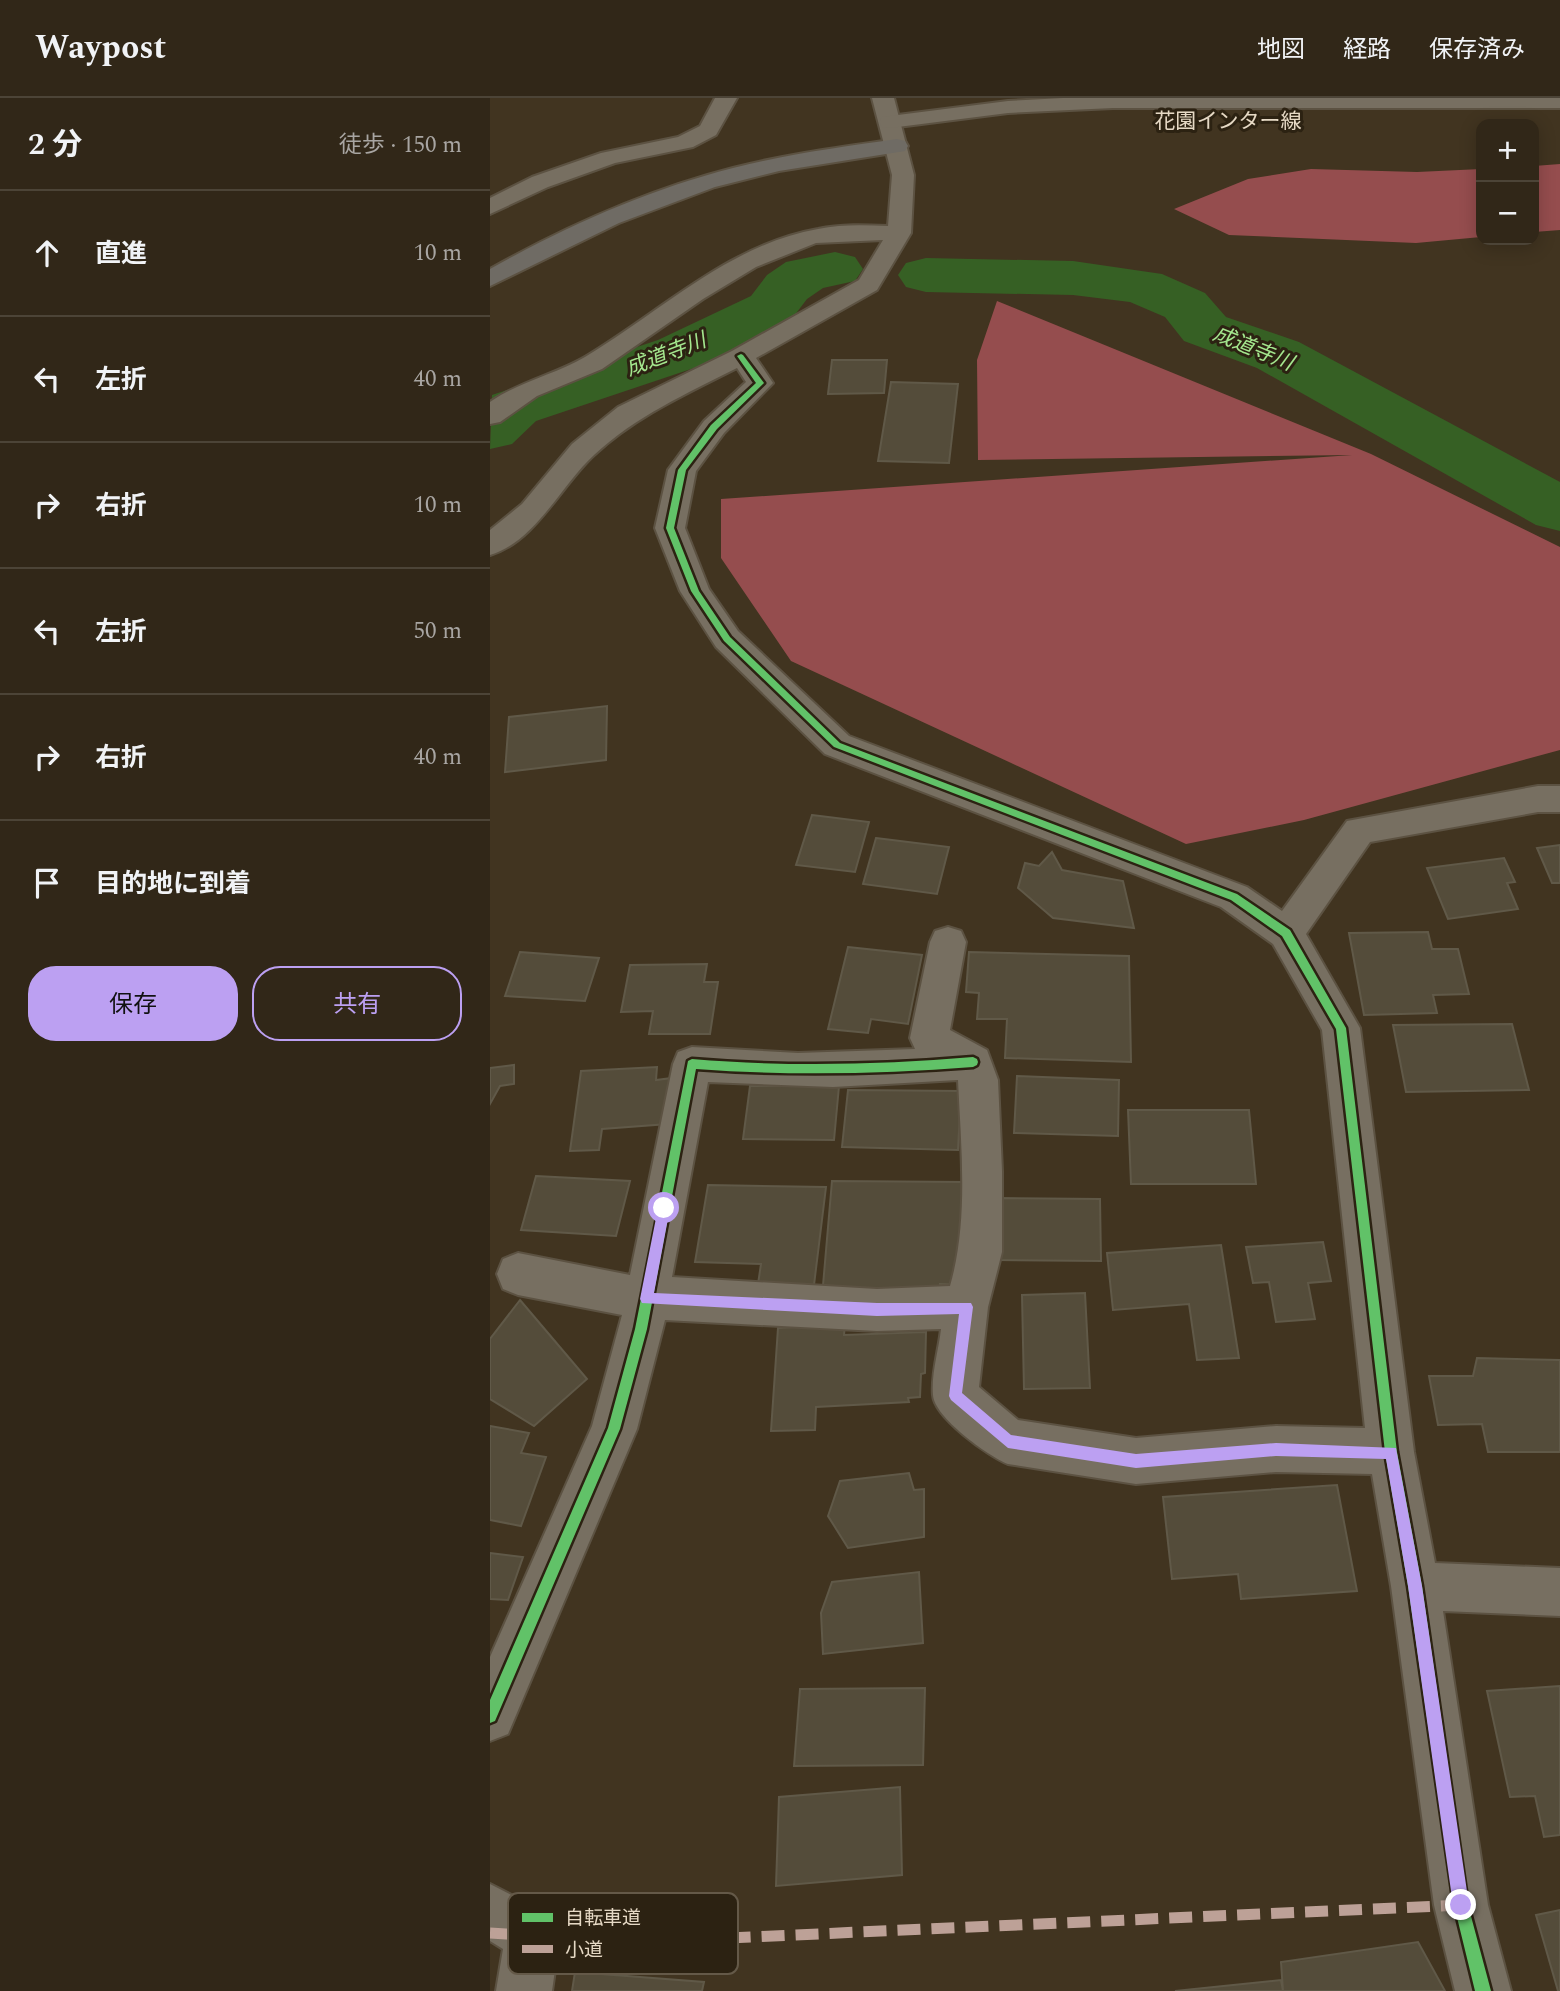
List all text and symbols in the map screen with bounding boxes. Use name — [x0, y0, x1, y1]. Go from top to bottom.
text: Waypost — [35, 23, 166, 73]
text: 地図 — [1257, 32, 1305, 68]
text: 経路 — [1343, 32, 1391, 68]
text: 保存済み — [1429, 32, 1525, 68]
street label: 花園インター線 — [1155, 106, 1302, 138]
map controls — [1476, 119, 1539, 245]
button: + — [1476, 119, 1539, 182]
text: 2 分 — [28, 122, 82, 168]
text: 徒歩 · 150 m — [339, 128, 462, 163]
button: − — [1476, 182, 1539, 245]
icon: ahead — [28, 234, 66, 272]
text: 直進 — [95, 234, 147, 274]
text: 10 m — [413, 236, 462, 271]
water label: 成道寺川 — [1208, 318, 1300, 380]
water label: 成道寺川 — [621, 324, 713, 385]
icon: left — [28, 360, 66, 398]
text: 左折 — [95, 360, 147, 400]
text: 40 m — [413, 362, 462, 397]
icon: right — [28, 486, 66, 524]
text: 右折 — [95, 486, 147, 526]
text: 10 m — [413, 488, 462, 523]
icon: left — [28, 612, 66, 650]
text: 左折 — [95, 612, 147, 652]
text: 50 m — [413, 614, 462, 649]
icon: right — [28, 738, 66, 776]
text: 右折 — [95, 738, 147, 778]
text: 40 m — [413, 740, 462, 775]
icon: arrive — [28, 864, 66, 902]
text: 目的地に到着 — [95, 864, 251, 904]
button: 保存 — [28, 966, 238, 1041]
button: 共有 — [252, 966, 462, 1041]
route start — [648, 1192, 679, 1223]
route end — [1445, 1889, 1476, 1920]
legend — [508, 1893, 738, 1974]
text: 自転車道 — [565, 1904, 641, 1933]
text: 小道 — [565, 1936, 603, 1965]

